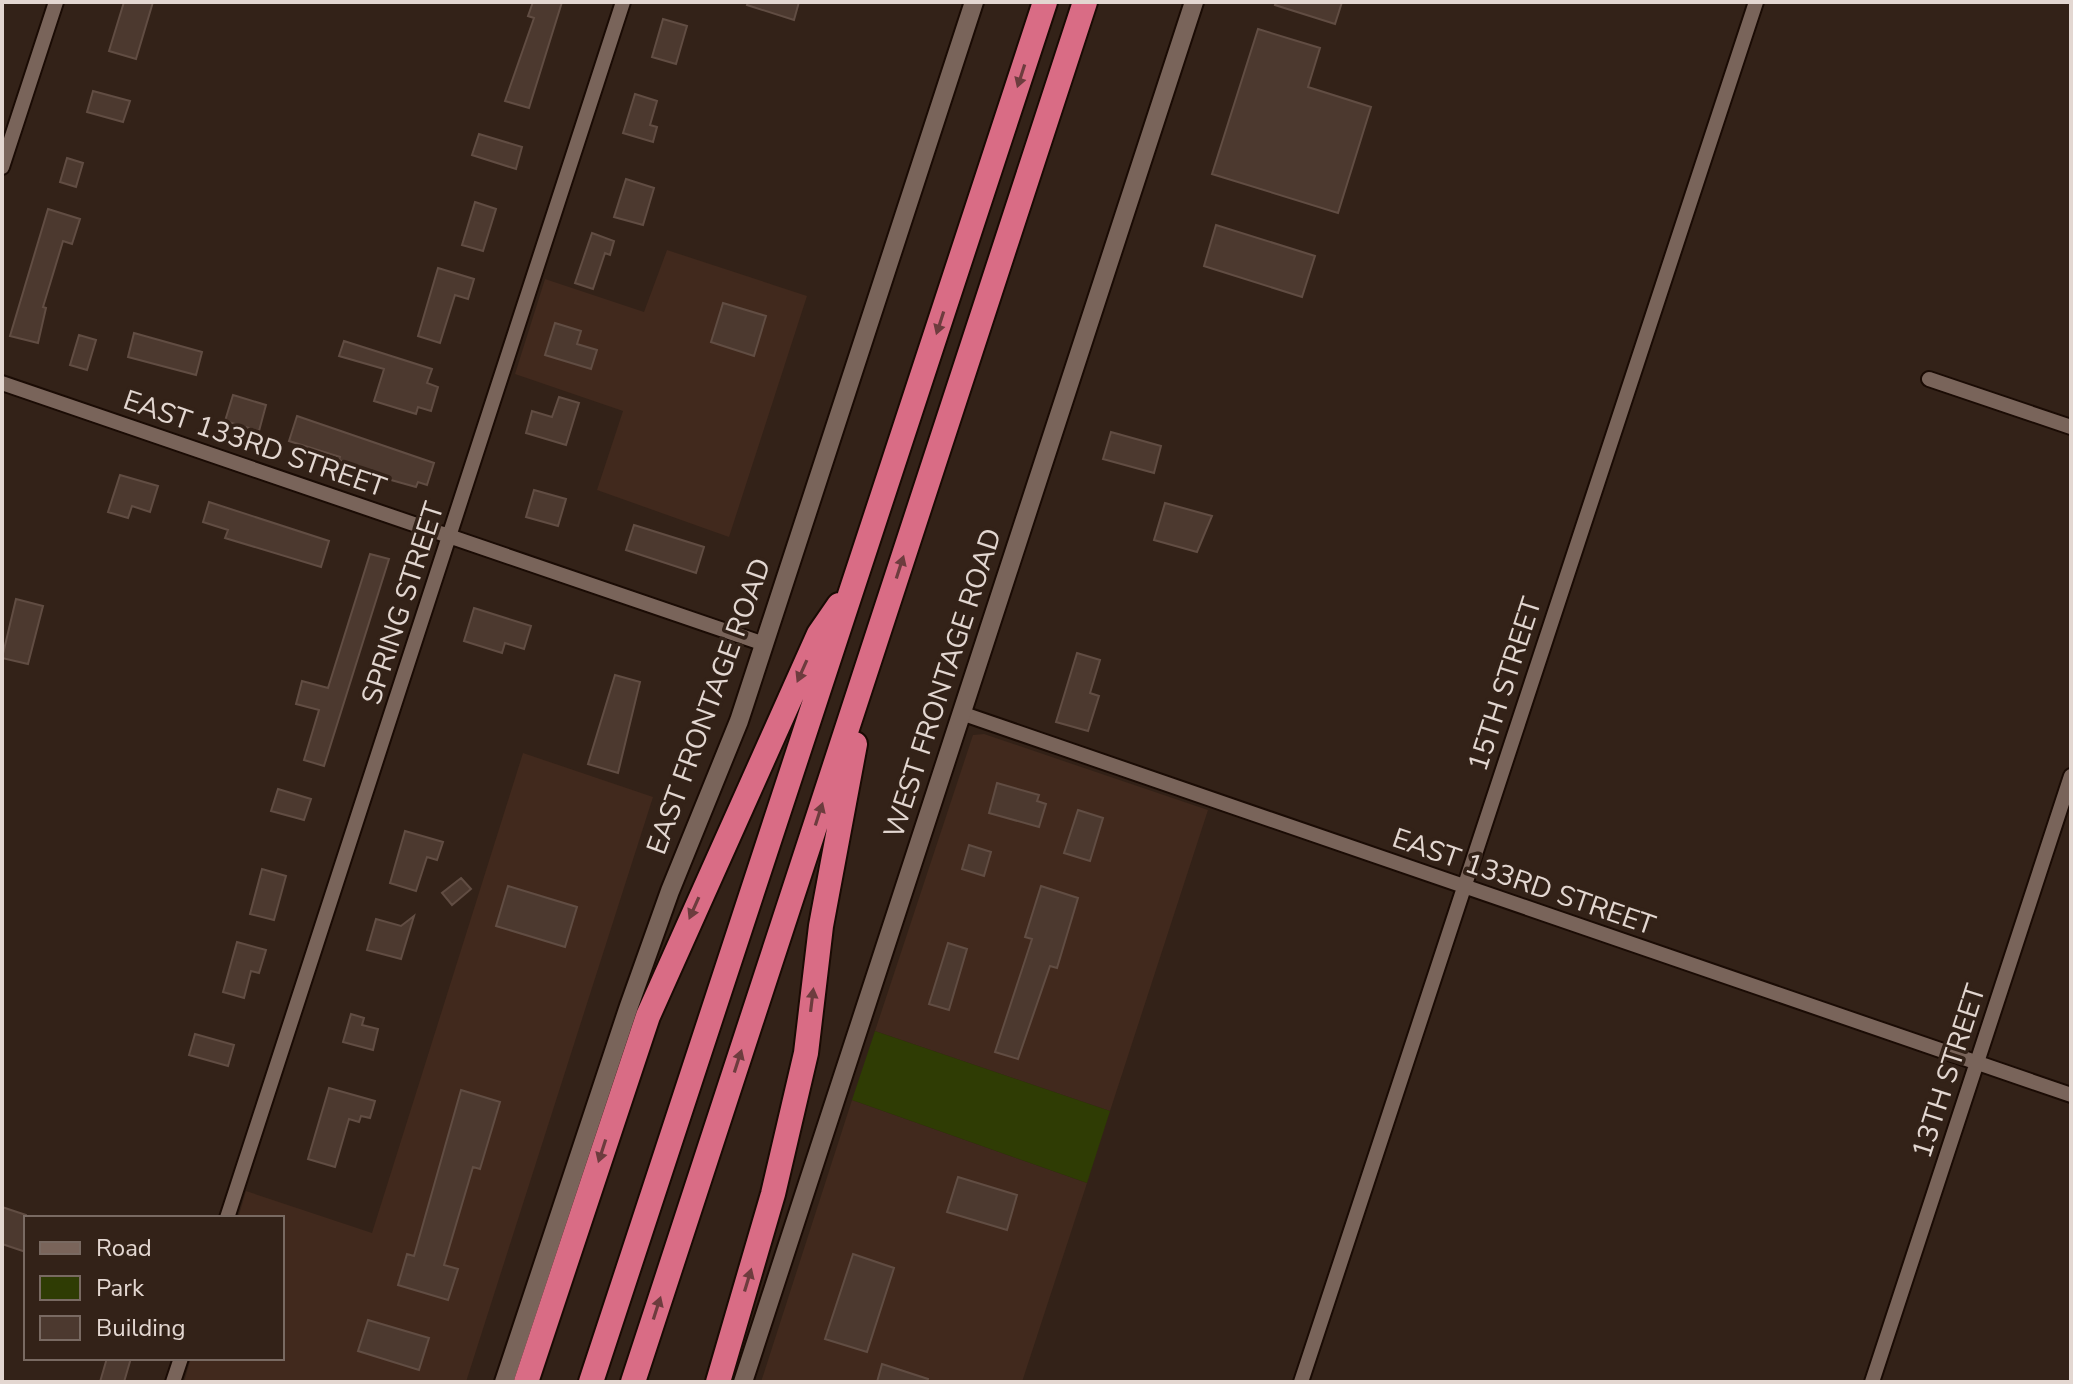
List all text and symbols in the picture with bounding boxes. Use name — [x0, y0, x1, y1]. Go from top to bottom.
one-way arrow — [1014, 64, 1027, 88]
one-way arrow — [933, 312, 946, 336]
street label: EAST 133RD STREET — [118, 381, 391, 507]
street label: SPRING STREET — [352, 497, 454, 709]
street label: WEST FRONTAGE ROAD — [875, 524, 1011, 843]
street label: EAST FRONTAGE ROAD — [638, 553, 780, 860]
one-way arrow — [894, 554, 906, 578]
street label: 15TH STREET — [1459, 592, 1551, 776]
one-way arrow — [796, 660, 809, 683]
one-way arrow — [813, 801, 826, 825]
street label: EAST 133RD STREET — [1387, 819, 1660, 945]
one-way arrow — [688, 896, 701, 919]
street label: 13TH STREET — [1903, 979, 1995, 1163]
one-way arrow — [806, 987, 819, 1012]
one-way arrow — [732, 1048, 745, 1072]
one-way arrow — [595, 1139, 608, 1163]
legend — [24, 1216, 284, 1360]
text: Road — [96, 1232, 152, 1264]
one-way arrow — [742, 1268, 755, 1292]
text: Park — [96, 1272, 145, 1304]
one-way arrow — [652, 1296, 664, 1320]
text: Building — [96, 1312, 186, 1344]

